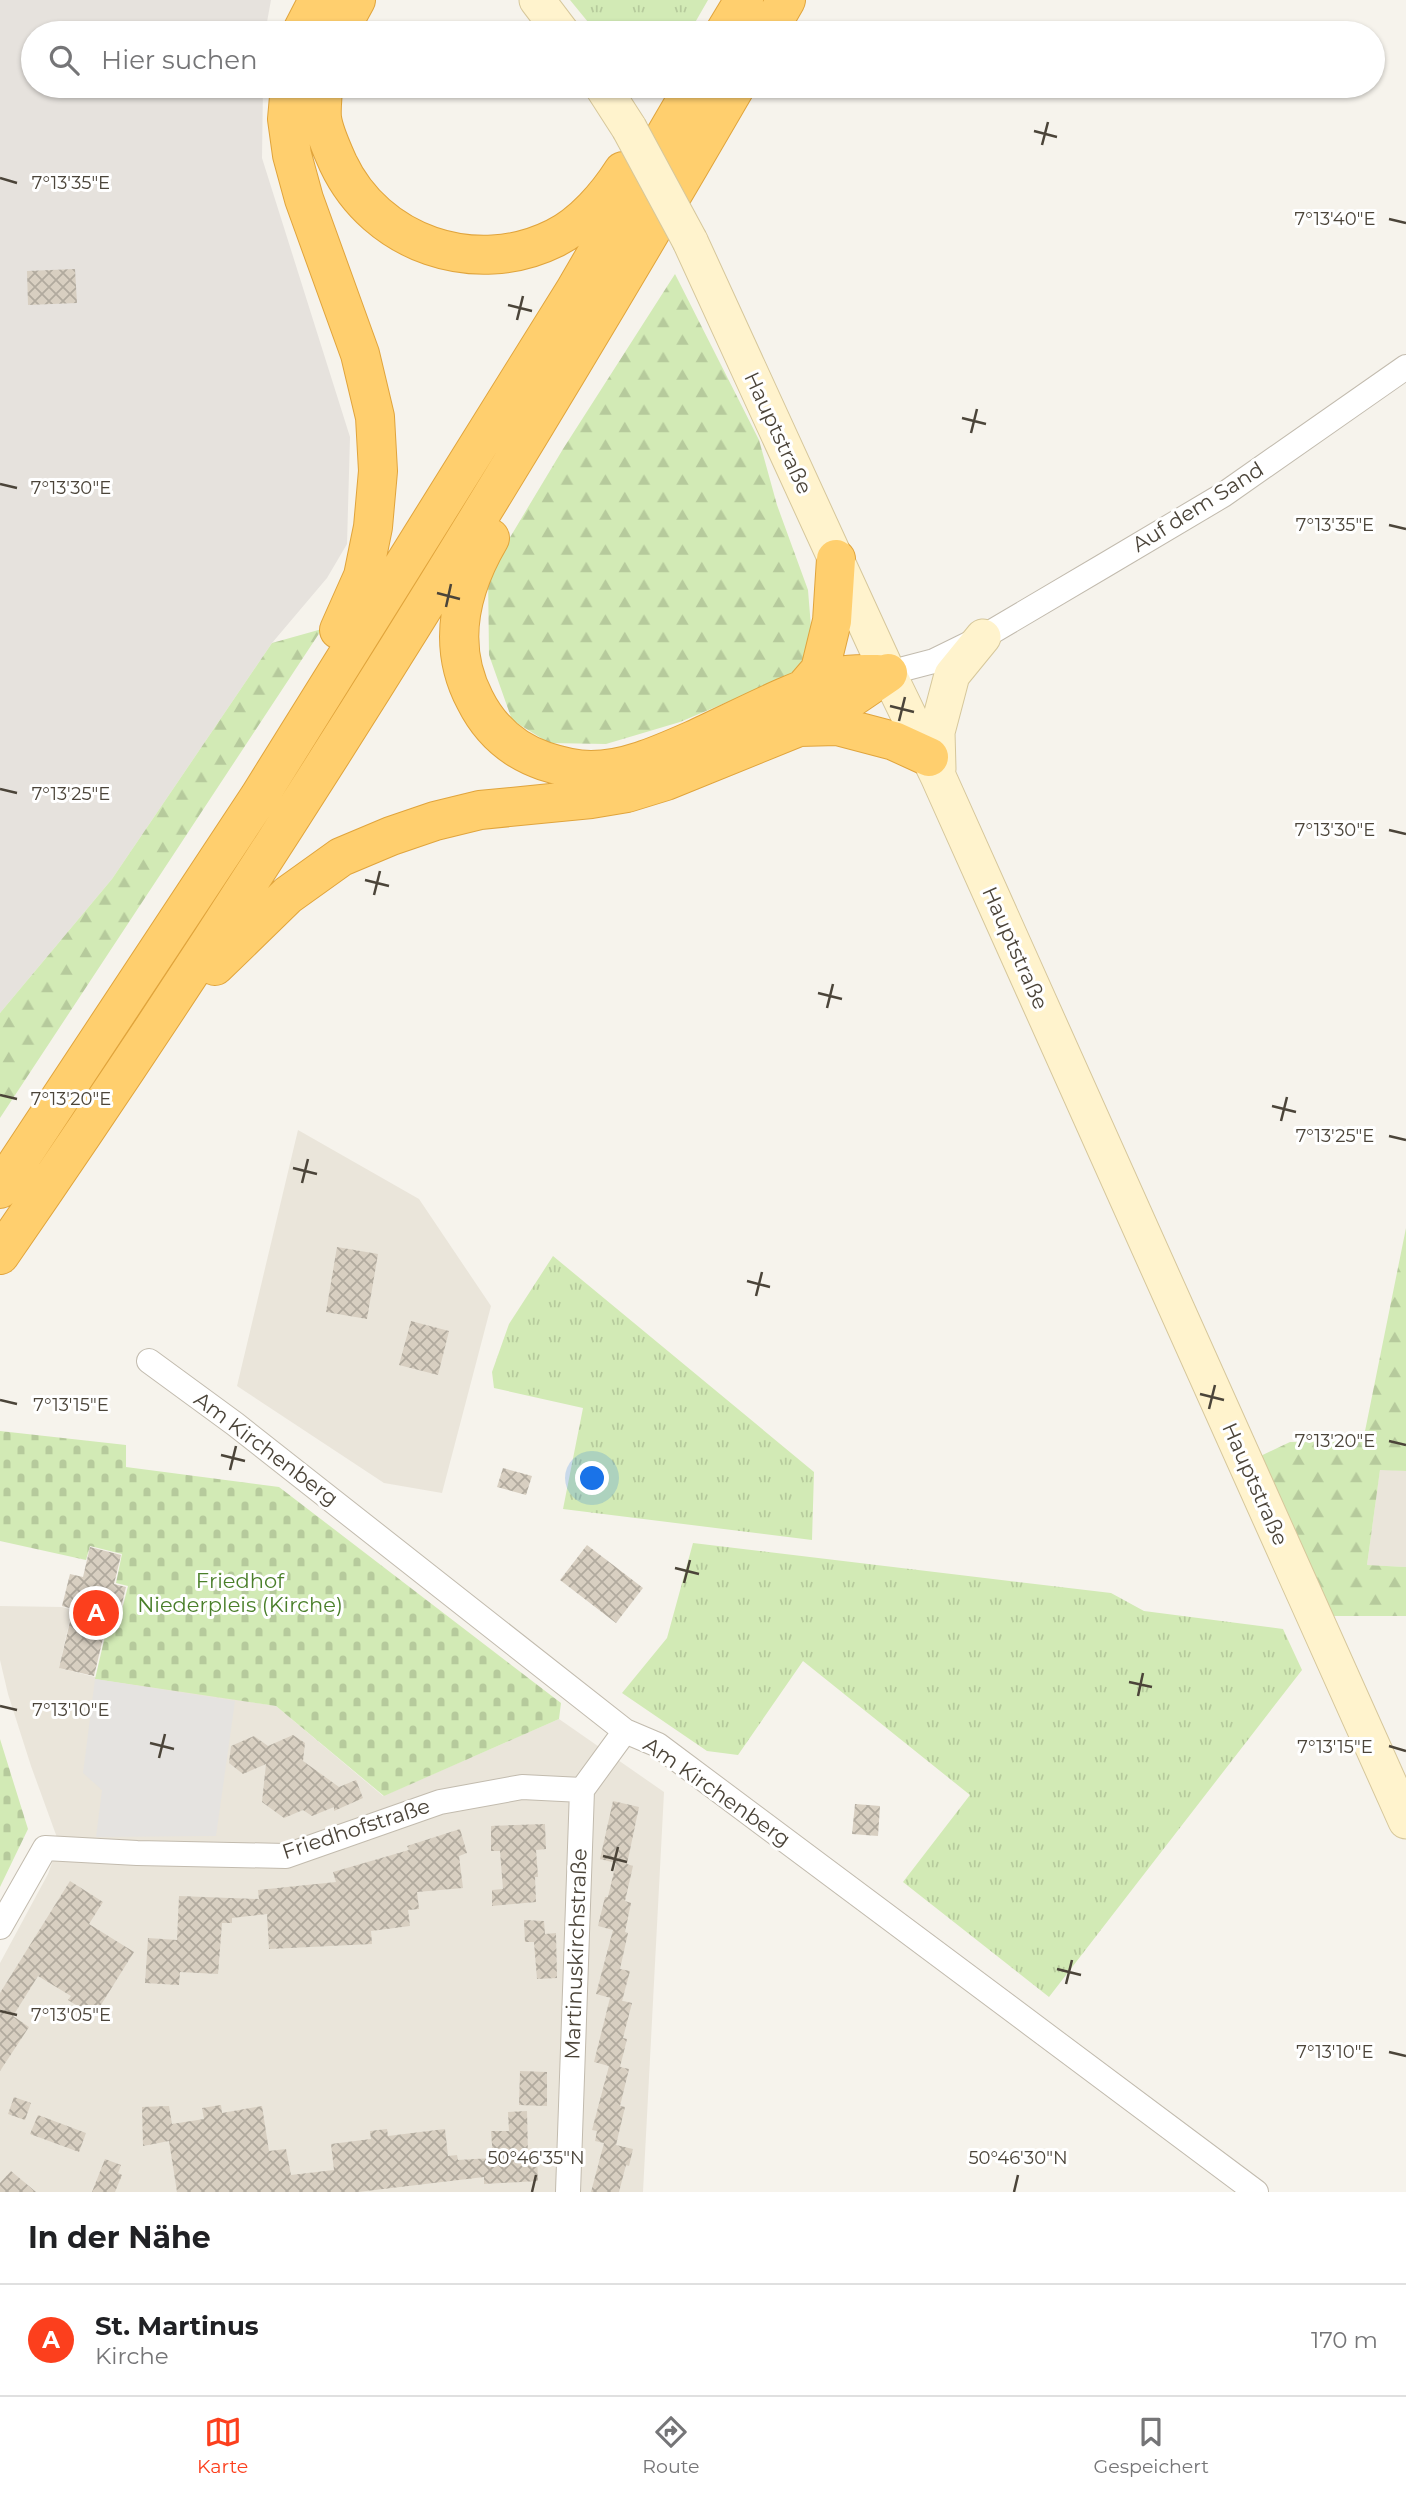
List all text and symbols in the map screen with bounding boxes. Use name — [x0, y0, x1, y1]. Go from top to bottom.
search box — [21, 21, 1385, 98]
icon: search — [45, 41, 83, 79]
text: Hier suchen — [101, 44, 258, 76]
text: 7°13'35"E — [32, 172, 110, 194]
text: 7°13'40"E — [1294, 208, 1376, 230]
street label: Hauptstraße — [739, 368, 818, 498]
street label: Auf dem Sand — [1127, 456, 1268, 557]
text: 7°13'30"E — [31, 477, 111, 499]
text: 7°13'35"E — [1296, 514, 1374, 536]
text: 7°13'25"E — [32, 783, 110, 805]
text: 7°13'30"E — [1295, 819, 1375, 841]
street label: Hauptstraße — [977, 883, 1054, 1013]
text: 7°13'20"E — [31, 1088, 111, 1110]
text: 7°13'25"E — [1296, 1125, 1374, 1147]
street label: Am Kirchenberg — [189, 1386, 343, 1511]
text: 7°13'15"E — [33, 1394, 109, 1416]
street label: Hauptstraße — [1217, 1419, 1294, 1549]
text: 7°13'20"E — [1295, 1430, 1375, 1452]
your location — [575, 1461, 609, 1495]
park label: Friedhof Niederpleis (Kirche) — [137, 1568, 343, 1617]
pin: A — [73, 1587, 119, 1639]
text: 7°13'10"E — [32, 1699, 110, 1721]
street label: Am Kirchenberg — [639, 1732, 796, 1852]
text: 7°13'15"E — [1297, 1736, 1373, 1758]
street label: Friedhofstraße — [279, 1793, 433, 1864]
street label: Martinuskirchstraße — [559, 1848, 592, 2060]
text: 7°13'05"E — [31, 2004, 111, 2026]
text: 7°13'10"E — [1296, 2041, 1374, 2063]
text: 50°46'35"N — [487, 2147, 585, 2169]
text: 50°46'30"N — [968, 2147, 1068, 2169]
text: In der Nähe — [28, 2219, 211, 2256]
text: St. Martinus — [95, 2310, 259, 2342]
text: A — [42, 2326, 60, 2354]
text: 170 m — [1311, 2326, 1378, 2354]
text: Kirche — [95, 2342, 169, 2370]
tab: Karte — [197, 2413, 248, 2478]
tab: Route — [642, 2413, 700, 2478]
tab: Gespeichert — [1094, 2413, 1209, 2478]

